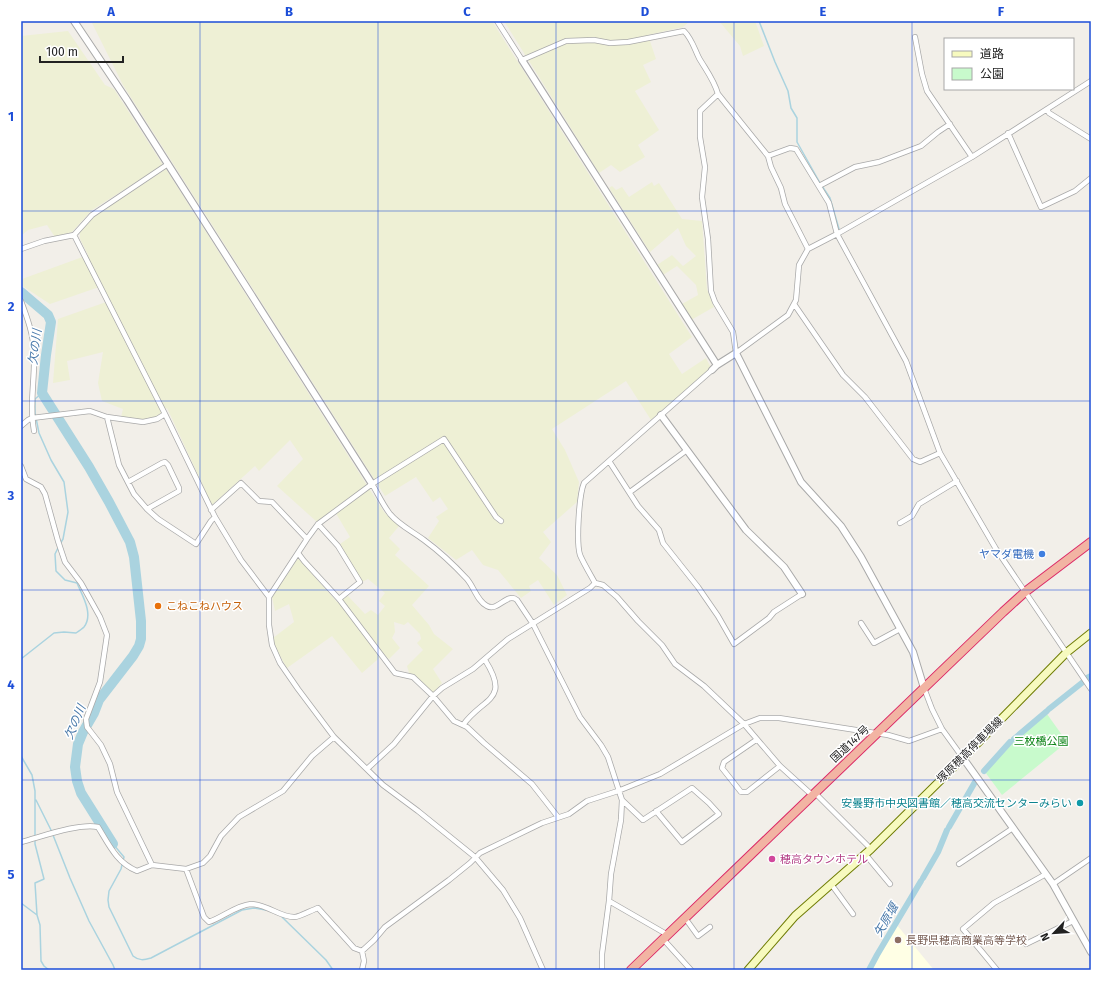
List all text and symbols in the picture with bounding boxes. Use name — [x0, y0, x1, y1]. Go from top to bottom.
text: A — [106, 4, 115, 19]
text: B — [285, 4, 293, 19]
text: C — [463, 4, 471, 19]
text: D — [641, 4, 650, 19]
text: E — [820, 4, 827, 19]
text: F — [998, 4, 1005, 19]
scale bar — [40, 38, 123, 64]
legend — [944, 38, 1074, 90]
text: 100 m — [46, 45, 78, 59]
text: 道路 — [980, 47, 1004, 61]
text: 公園 — [980, 67, 1004, 81]
text: 1 — [8, 109, 14, 124]
text: 2 — [8, 299, 15, 314]
water label: 欠の川 — [26, 326, 44, 366]
text: 3 — [7, 488, 15, 503]
place label: ヤマダ電機 — [979, 548, 1034, 561]
marker: ヤマダ電機 — [1037, 549, 1047, 559]
place label: こねこねハウス — [166, 600, 243, 613]
marker: こねこねハウス — [153, 601, 163, 611]
text: 4 — [7, 677, 15, 692]
water label: 欠の川 — [62, 701, 89, 741]
street label: 塚原穂高停車場線 — [934, 714, 1006, 786]
street label: 国道147号 — [828, 723, 872, 765]
park label: 三枚橋公園 — [1014, 735, 1069, 748]
place label: 安曇野市中央図書館／穂高交流センターみらい — [841, 797, 1072, 810]
marker: 安曇野市中央図書館／穂高交流センターみらい — [1075, 798, 1085, 808]
place label: 穂高タウンホテル — [780, 853, 868, 866]
marker: 穂高タウンホテル — [767, 854, 777, 864]
text: 5 — [8, 867, 15, 882]
water label: 矢原堰 — [871, 899, 902, 939]
north arrow — [1034, 913, 1074, 953]
text: N — [1038, 931, 1053, 943]
place label: 長野県穂高商業高等学校 — [906, 934, 1027, 947]
marker: 長野県穂高商業高等学校 — [893, 935, 903, 945]

